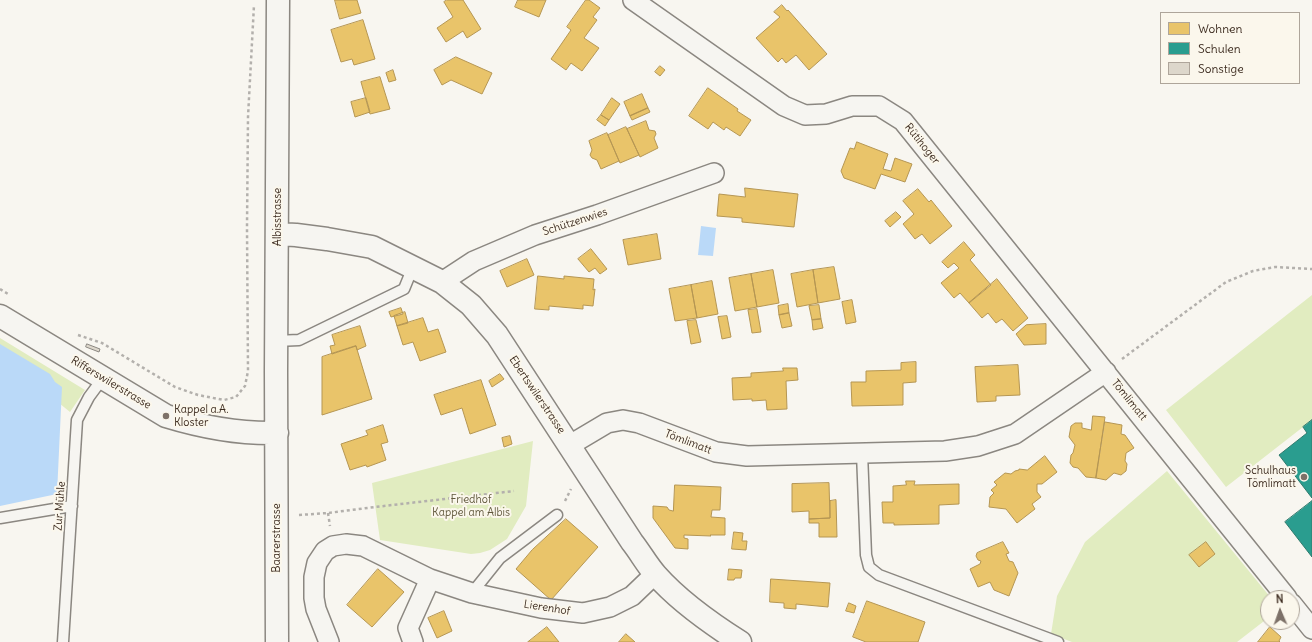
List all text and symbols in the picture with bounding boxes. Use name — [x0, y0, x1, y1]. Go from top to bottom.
legend — [1160, 12, 1300, 84]
text: Wohnen — [1198, 21, 1243, 36]
text: Schulen — [1198, 41, 1241, 56]
text: Sonstige — [1198, 61, 1244, 76]
street label: Rütihoger — [902, 121, 942, 167]
street label: Albisstrasse — [271, 188, 285, 246]
street label: Schützenwies — [541, 205, 609, 239]
street label: Rifferswilerstrasse — [69, 354, 153, 412]
street label: Ebertswilerstrasse — [506, 354, 568, 436]
street label: Tömlimatt — [1108, 377, 1150, 423]
place label: Kappel a.A. Kloster — [174, 403, 228, 429]
marker: Kappel a.A. Kloster — [161, 411, 171, 421]
street label: Tömlimatt — [663, 427, 713, 457]
place label: Schulhaus Tömlimatt — [1245, 464, 1296, 490]
marker: Schulhaus Tömlimatt — [1299, 472, 1309, 482]
street label: Zur Mühle — [52, 481, 68, 531]
park label: Friedhof Kappel am Albis — [432, 493, 510, 519]
street label: Baarerstrasse — [270, 503, 284, 573]
north arrow — [1260, 590, 1300, 630]
text: N — [1276, 592, 1284, 606]
street label: Lierenhof — [523, 598, 571, 618]

